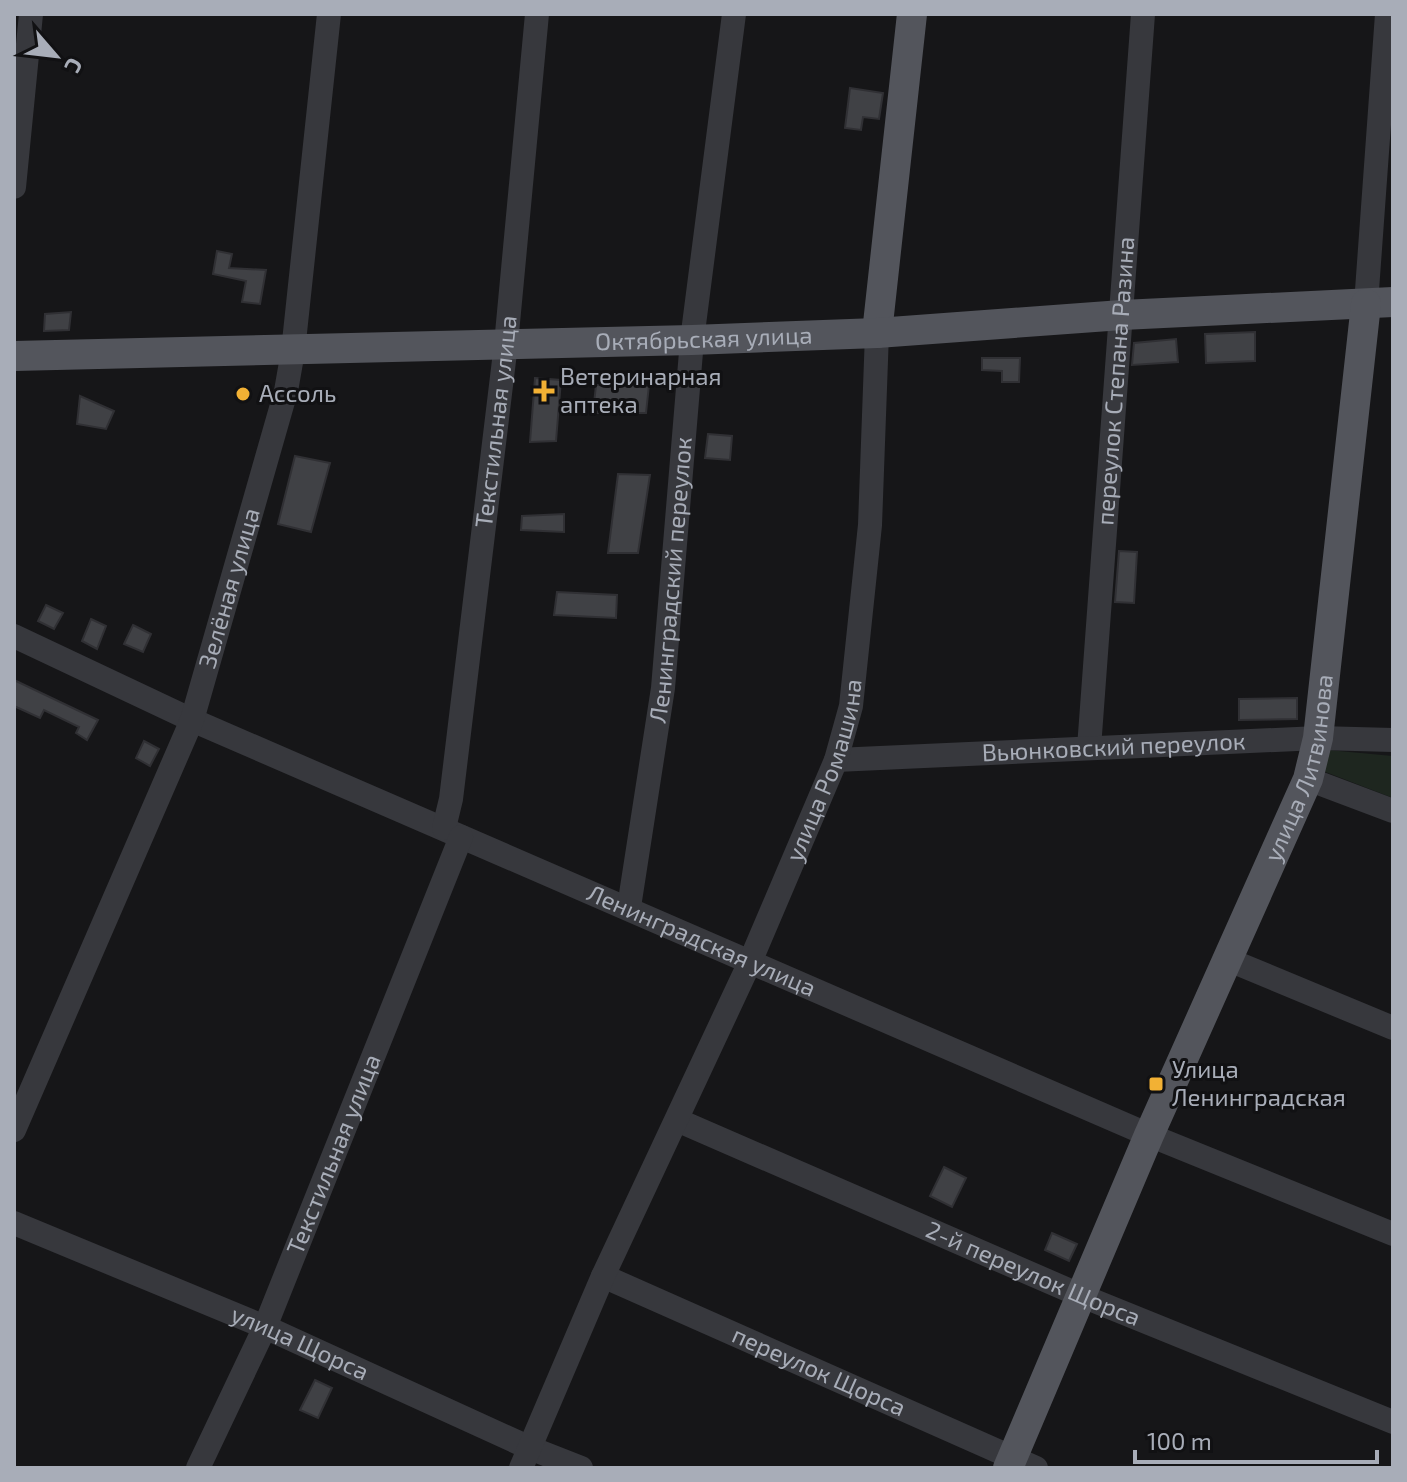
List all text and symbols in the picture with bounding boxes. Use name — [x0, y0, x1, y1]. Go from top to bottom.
north arrow — [16, 16, 96, 96]
text: С — [60, 54, 89, 78]
street label: переулок Степана Разина — [1089, 235, 1140, 526]
street label: Текстильная улица — [468, 314, 522, 529]
street label: Октябрьская улица — [595, 319, 813, 355]
place label: Ветеринарная аптека — [560, 361, 721, 418]
place label: Ассоль — [259, 378, 336, 407]
marker: Ветеринарная аптека — [535, 382, 553, 400]
marker: Ассоль — [234, 385, 252, 403]
street label: Ленинградский переулок — [642, 436, 697, 725]
street label: Зелёная улица — [192, 504, 265, 671]
street label: улица Литвинова — [1257, 673, 1338, 866]
street label: улица Ромашина — [779, 678, 867, 866]
street label: Вьюнковский переулок — [981, 725, 1246, 766]
street label: Ленинградская улица — [583, 877, 821, 1002]
street label: Текстильная улица — [280, 1049, 386, 1258]
place label: Улица Ленинградская — [1172, 1054, 1346, 1111]
marker: Улица Ленинградская — [1147, 1075, 1165, 1093]
street label: 2-й переулок Щорса — [922, 1214, 1145, 1331]
street label: улица Щорса — [227, 1299, 374, 1385]
street label: переулок Щорса — [728, 1319, 911, 1421]
scale bar — [1135, 1414, 1377, 1464]
text: 100 m — [1147, 1426, 1212, 1455]

